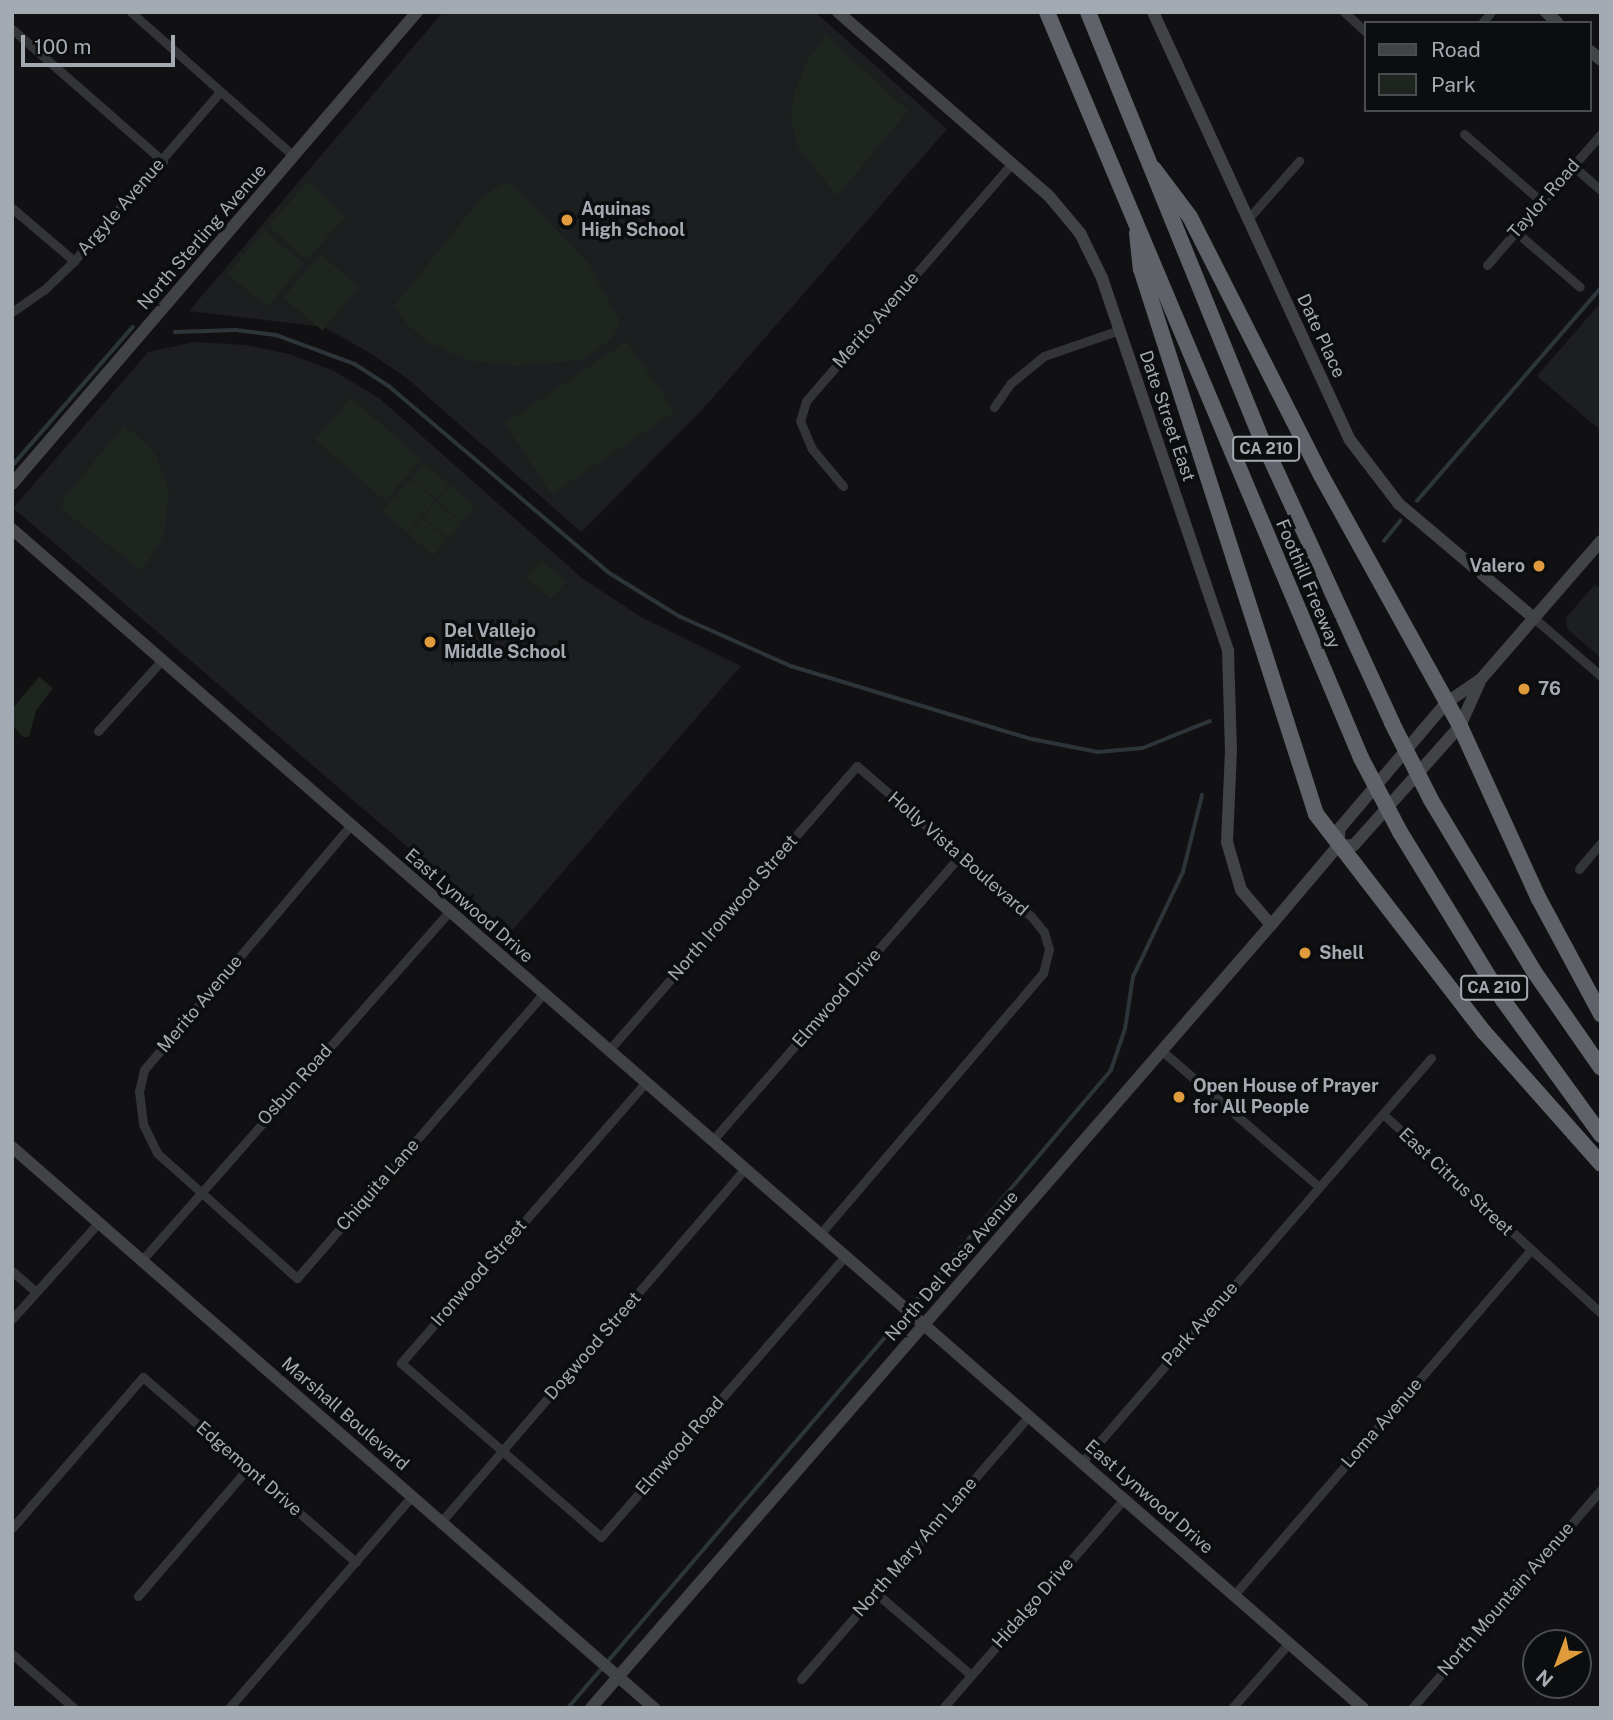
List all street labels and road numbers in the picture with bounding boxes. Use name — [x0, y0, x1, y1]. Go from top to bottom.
street label: Argyle Avenue — [73, 154, 169, 260]
street label: Taylor Road — [1504, 155, 1584, 243]
street label: North Sterling Avenue — [133, 160, 271, 314]
street label: Merito Avenue — [828, 267, 924, 373]
street label: Date Place — [1292, 291, 1350, 381]
street label: Date Street East — [1134, 348, 1200, 484]
road number: CA 210 — [1231, 436, 1301, 462]
street label: Foothill Freeway — [1271, 516, 1345, 652]
street label: Holly Vista Boulevard — [883, 787, 1033, 921]
street label: North Ironwood Street — [664, 831, 802, 985]
street label: East Lynwood Drive — [400, 844, 538, 968]
street label: Elmwood Drive — [788, 944, 886, 1052]
street label: Merito Avenue — [153, 951, 247, 1057]
road number: CA 210 — [1459, 976, 1529, 1000]
street label: Osbun Road — [253, 1040, 337, 1130]
street label: East Citrus Street — [1394, 1123, 1518, 1241]
street label: Chiquita Lane — [332, 1135, 424, 1235]
street label: North Del Rosa Avenue — [881, 1186, 1023, 1346]
street label: Ironwood Street — [427, 1215, 531, 1331]
street label: Park Avenue — [1158, 1277, 1242, 1371]
street label: Dogwood Street — [540, 1288, 646, 1404]
street label: Marshall Boulevard — [277, 1353, 413, 1475]
street label: Loma Avenue — [1337, 1374, 1427, 1472]
street label: Elmwood Road — [631, 1392, 729, 1500]
street label: Edgemont Drive — [192, 1417, 306, 1521]
street label: East Lynwood Drive — [1080, 1435, 1218, 1559]
street label: North Mary Ann Lane — [849, 1473, 981, 1621]
street label: North Mountain Avenue — [1433, 1518, 1579, 1680]
street label: Hidalgo Drive — [988, 1553, 1078, 1653]

